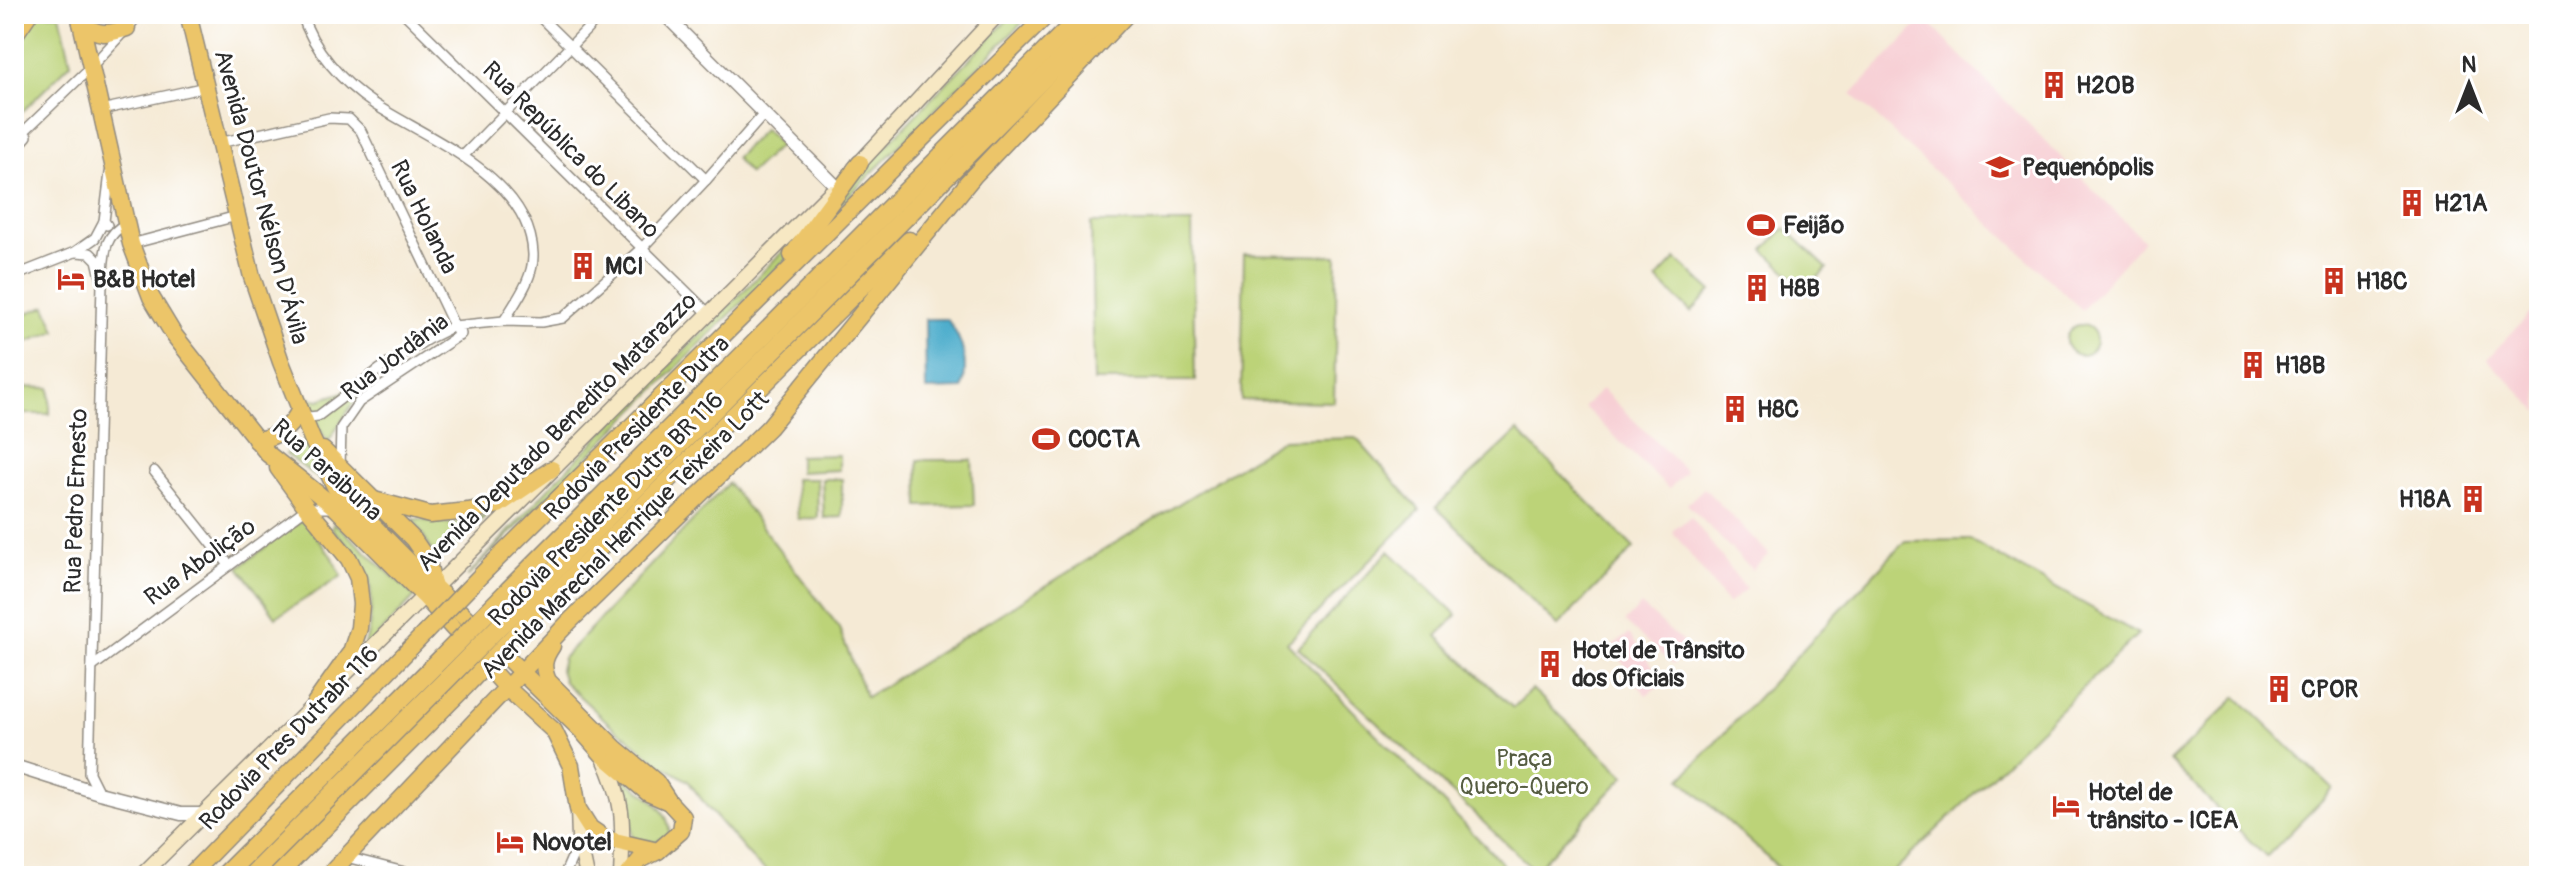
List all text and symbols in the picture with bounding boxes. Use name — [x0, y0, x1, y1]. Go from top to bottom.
north arrow — [2429, 44, 2509, 124]
street label: Avenida Doutor Nélson D'Ávila — [208, 47, 314, 347]
text: N — [2462, 51, 2477, 79]
street label: Rua República do Libano — [476, 55, 666, 245]
building icon: H20B — [2039, 70, 2069, 100]
place label: H20B — [2076, 71, 2135, 100]
school or university icon: Pequenópolis — [1985, 152, 2015, 182]
place label: Pequenópolis — [2022, 153, 2154, 182]
street label: Rua Holanda — [384, 155, 464, 279]
building icon: H21A — [2397, 188, 2427, 218]
place label: H21A — [2434, 189, 2488, 218]
sports icon: Feijão — [1746, 210, 1776, 240]
place label: Feijão — [1783, 211, 1844, 240]
building icon: MCI — [568, 251, 598, 281]
place label: MCI — [605, 252, 644, 281]
hotel icon: B&B Hotel — [56, 264, 86, 294]
place label: B&B Hotel — [93, 265, 196, 294]
building icon: H18C — [2319, 266, 2349, 296]
place label: H18C — [2356, 267, 2408, 296]
building icon: H8B — [1742, 273, 1772, 303]
place label: H8B — [1779, 274, 1820, 303]
street label: Avenida Deputado Benedito Matarazzo — [411, 286, 703, 578]
street label: Rua Jordânia — [336, 307, 454, 407]
street label: Rodovia Presidente Dutra — [539, 330, 735, 526]
building icon: H18B — [2238, 350, 2268, 380]
place label: H18B — [2275, 351, 2325, 380]
street label: Avenida Marechal Henrique Teixeira Lott — [475, 385, 775, 685]
street label: Rodovia Presidente Dutra BR 116 — [483, 386, 729, 632]
building icon: H8C — [1720, 394, 1750, 424]
place label: H8C — [1757, 395, 1799, 424]
street label: Rua Pedro Ernesto — [58, 408, 94, 594]
street label: Rua Paraibuna — [266, 413, 388, 527]
sports icon: COCTA — [1031, 424, 1061, 454]
place label: COCTA — [1068, 425, 1140, 454]
building icon: H18A — [2458, 484, 2488, 514]
place label: H18A — [2399, 485, 2451, 514]
street label: Rua Abolição — [139, 512, 261, 612]
place label: Hotel de Trânsito dos Oficiais — [1572, 636, 1745, 693]
street label: Rodovia Pres Dutrabr 116 — [193, 640, 385, 836]
building icon: Hotel de Trânsito dos Oficiais — [1535, 649, 1565, 679]
building icon: CPOR — [2264, 674, 2294, 704]
place label: CPOR — [2301, 675, 2358, 704]
park label: Praça Quero-Quero — [1459, 744, 1589, 801]
place label: Hotel de trânsito - ICEA — [2087, 778, 2239, 835]
hotel icon: Hotel de trânsito - ICEA — [2051, 791, 2081, 821]
hotel icon: Novotel — [495, 827, 525, 857]
place label: Novotel — [532, 828, 612, 857]

